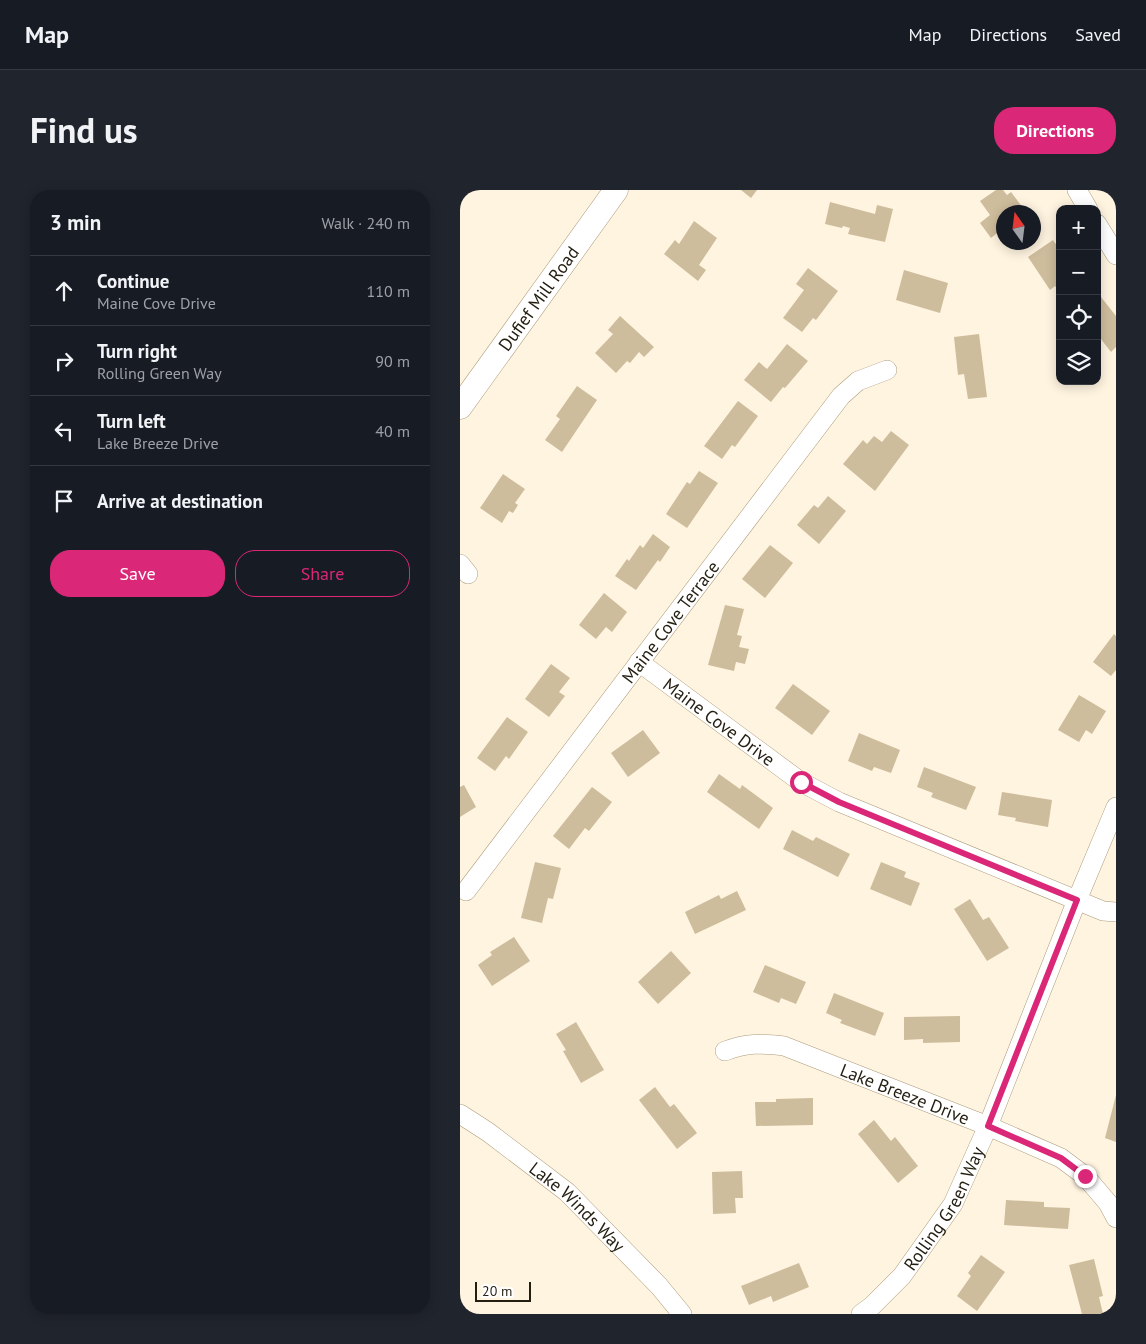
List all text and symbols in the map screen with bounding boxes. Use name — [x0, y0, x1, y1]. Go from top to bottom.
text: Map — [25, 19, 69, 50]
text: Map — [909, 23, 941, 46]
text: Directions — [969, 23, 1047, 46]
text: Saved — [1075, 23, 1121, 46]
text: Find us — [30, 107, 138, 153]
button: Directions — [994, 107, 1116, 154]
north arrow — [996, 205, 1041, 250]
map controls — [1056, 205, 1101, 385]
button: + — [1056, 205, 1101, 250]
text: 3 min — [50, 209, 101, 236]
text: Walk · 240 m — [321, 213, 410, 233]
street label: Dufief Mill Road — [493, 241, 584, 355]
button: − — [1056, 250, 1101, 295]
text: Continue — [97, 269, 169, 293]
icon: ahead — [50, 277, 78, 305]
text: 110 m — [367, 281, 410, 301]
text: Maine Cove Drive — [97, 293, 216, 313]
button: locate — [1056, 295, 1101, 340]
text: Turn right — [97, 339, 177, 363]
button: layers — [1056, 340, 1101, 385]
icon: right — [50, 347, 78, 375]
text: 90 m — [375, 351, 410, 371]
text: Rolling Green Way — [97, 363, 222, 383]
text: Turn left — [97, 409, 166, 433]
icon: left — [50, 417, 78, 445]
text: 40 m — [375, 421, 410, 441]
text: Lake Breeze Drive — [97, 433, 219, 453]
icon: arrive — [50, 487, 78, 515]
text: Arrive at destination — [97, 489, 263, 513]
button: Save — [50, 550, 225, 597]
button: Share — [235, 550, 410, 597]
street label: Maine Cove Terrace — [616, 556, 724, 687]
street label: Maine Cove Drive — [659, 672, 780, 771]
route start — [790, 771, 813, 794]
street label: Lake Breeze Drive — [837, 1058, 973, 1129]
street label: Rolling Green Way — [898, 1142, 989, 1275]
street label: Lake Winds Way — [525, 1156, 631, 1257]
route end — [1074, 1165, 1097, 1188]
scale bar — [475, 1279, 531, 1302]
text: 20 m — [482, 1282, 512, 1300]

